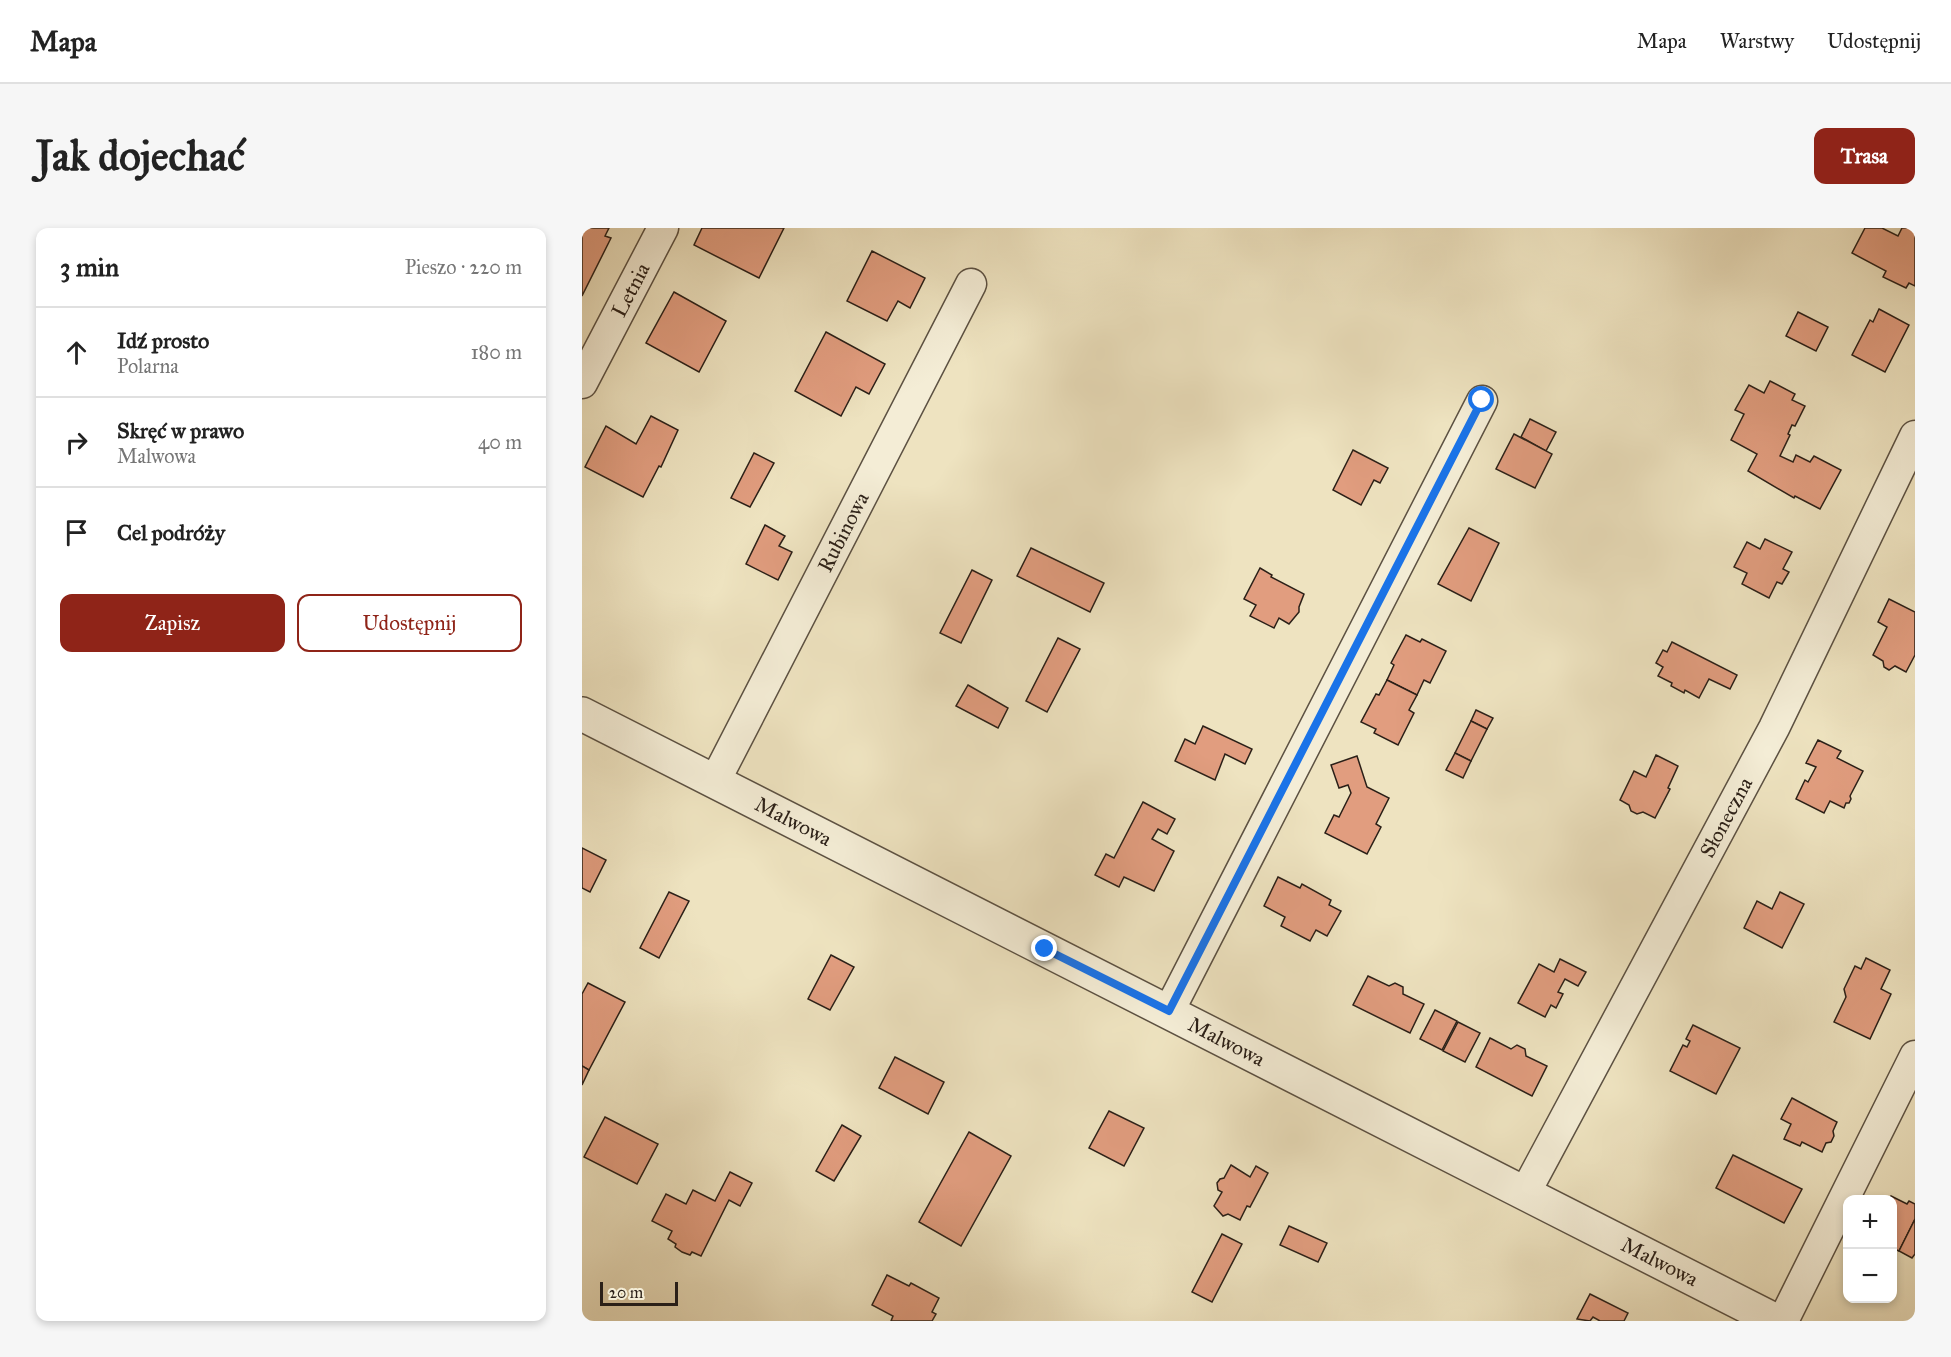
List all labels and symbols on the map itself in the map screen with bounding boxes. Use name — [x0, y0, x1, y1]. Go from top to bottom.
street label: Letnia — [606, 258, 656, 322]
route start — [1468, 386, 1494, 412]
street label: Rubinowa — [812, 488, 875, 576]
street label: Słoneczna — [1694, 773, 1758, 862]
street label: Malwowa — [750, 791, 836, 852]
route end — [1031, 935, 1057, 961]
street label: Malwowa — [1184, 1011, 1269, 1072]
street label: Malwowa — [1617, 1232, 1703, 1292]
scale bar — [600, 1279, 678, 1306]

